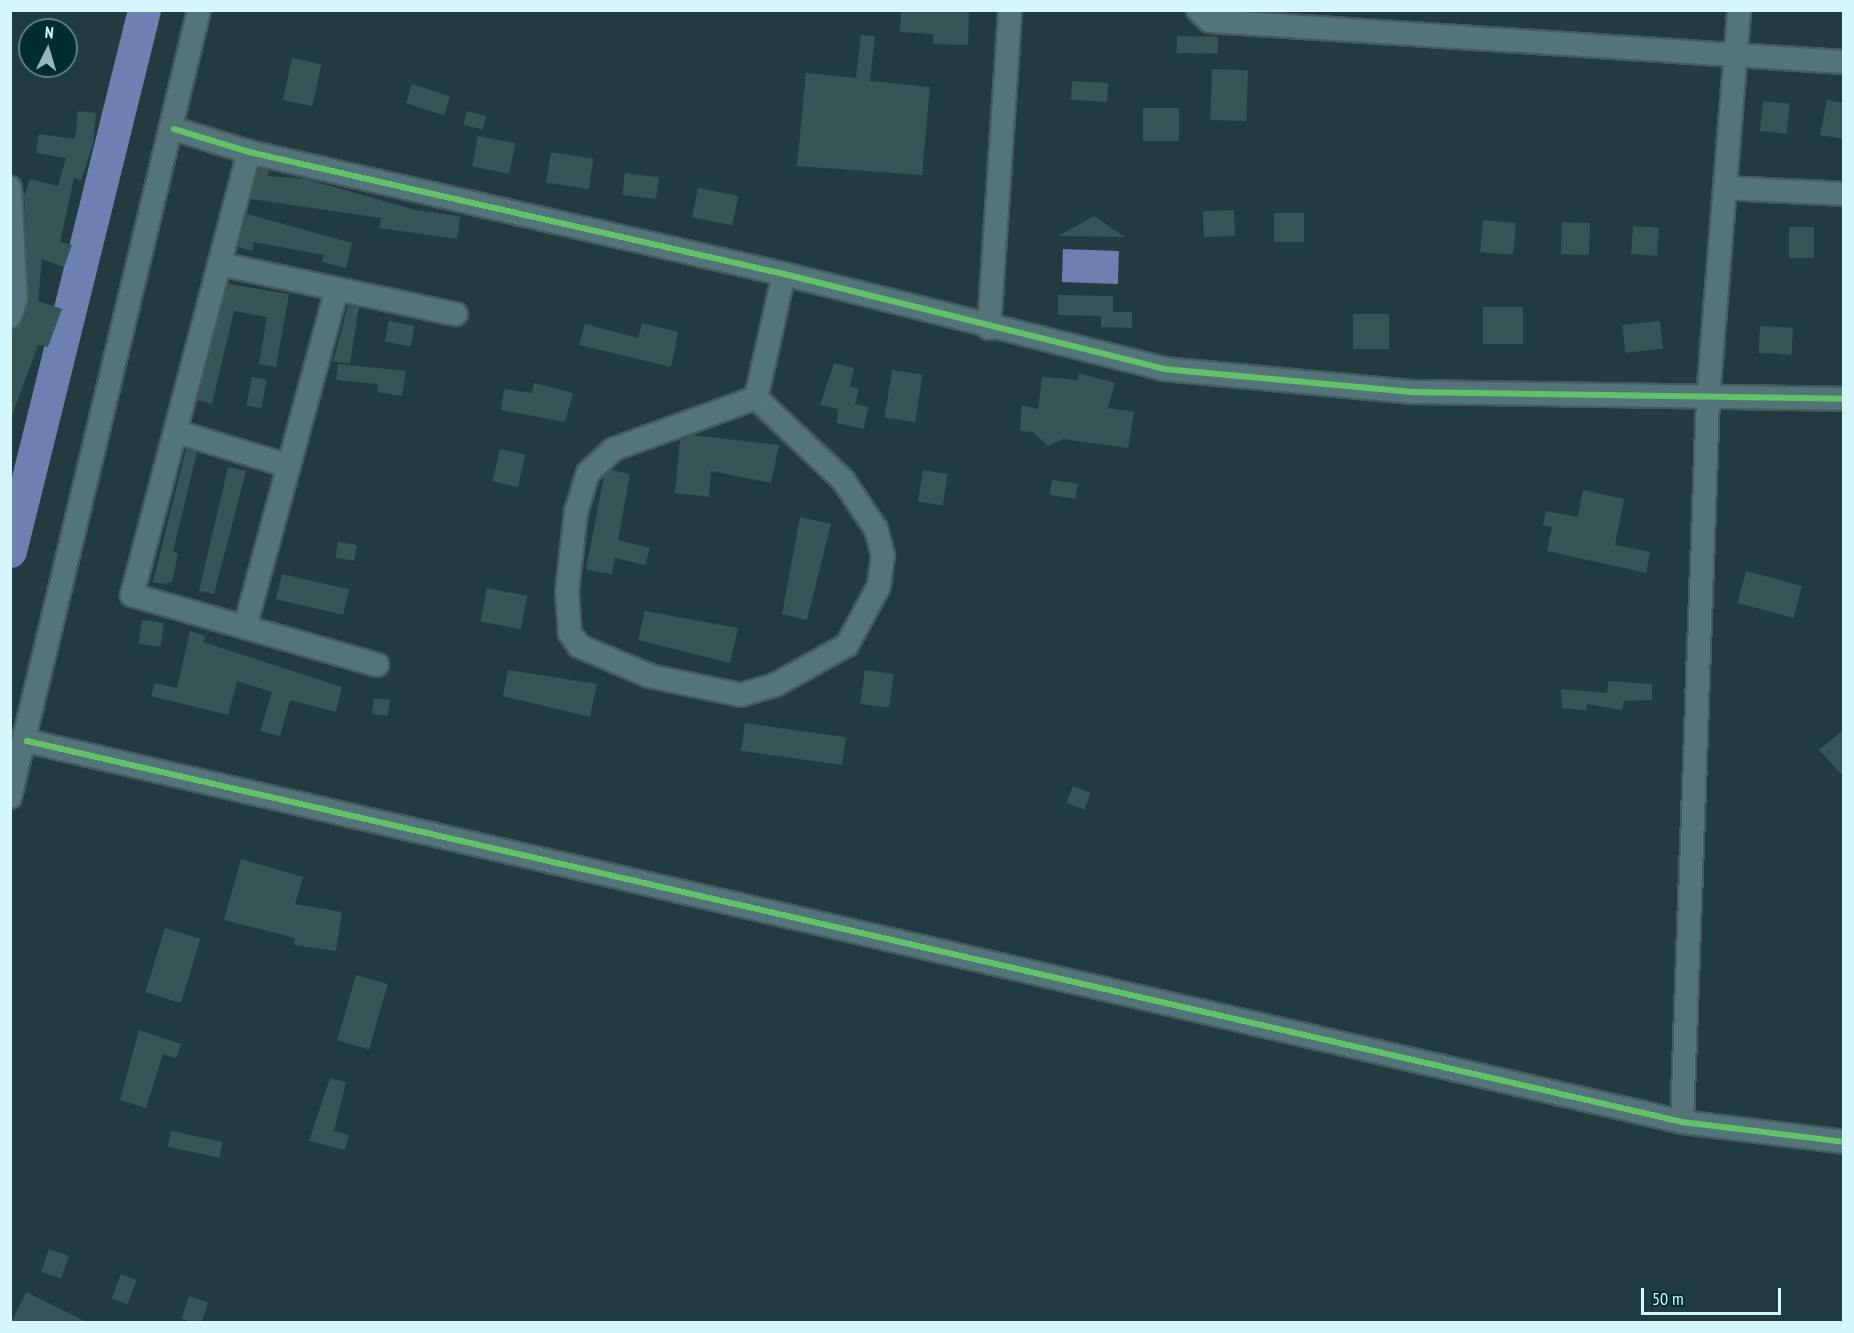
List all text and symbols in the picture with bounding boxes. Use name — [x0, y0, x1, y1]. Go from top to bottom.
north arrow — [18, 18, 78, 78]
text: N — [44, 22, 55, 42]
scale bar — [1644, 1276, 1784, 1314]
text: 50 m — [1652, 1287, 1684, 1310]

